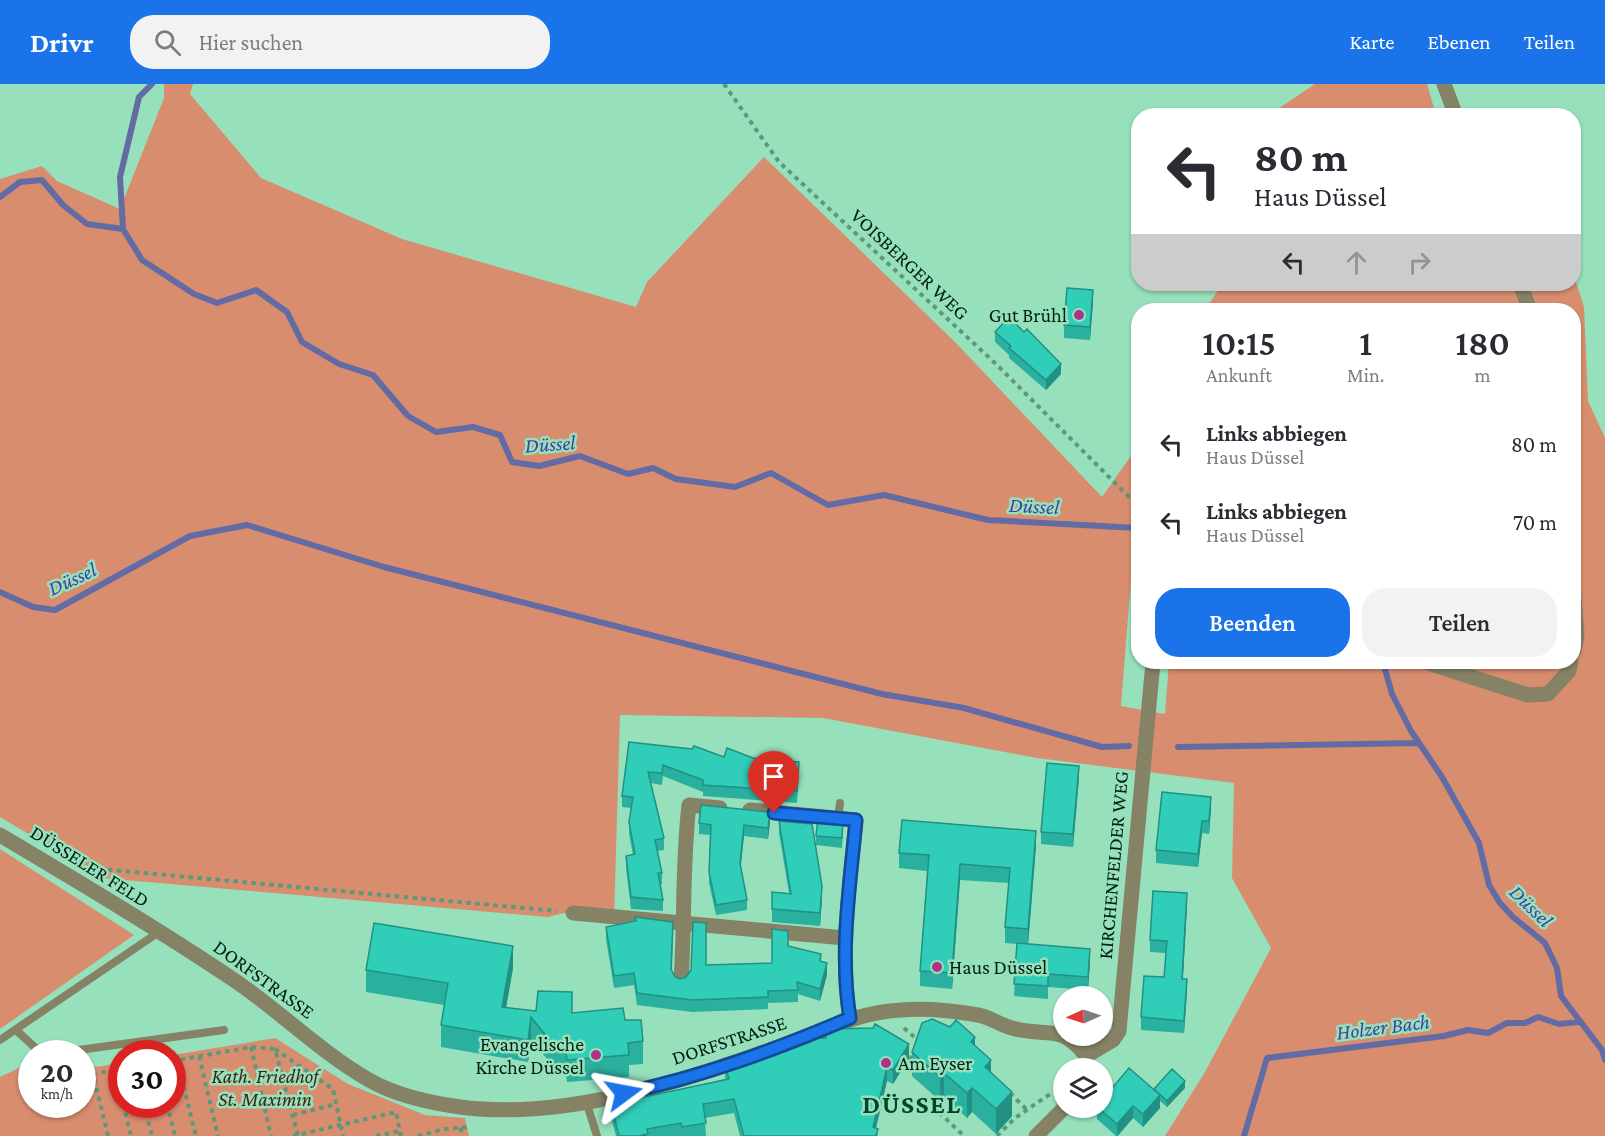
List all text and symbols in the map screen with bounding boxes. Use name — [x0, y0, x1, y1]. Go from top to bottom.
search box — [130, 15, 550, 69]
icon: search — [151, 26, 184, 59]
text: Drivr — [30, 27, 94, 58]
text: Hier suchen — [199, 30, 303, 55]
text: Karte — [1349, 30, 1395, 54]
text: Ebenen — [1428, 30, 1491, 54]
text: Teilen — [1524, 30, 1575, 54]
icon: left — [1155, 132, 1233, 210]
text: 80 m — [1254, 133, 1348, 180]
text: Haus Düssel — [1254, 182, 1387, 212]
street label: VOISBERGER WEG — [847, 204, 973, 324]
icon: left — [1277, 246, 1310, 279]
icon: ahead — [1340, 246, 1373, 279]
icon: right — [1403, 246, 1436, 279]
place label: Gut Brühl — [989, 304, 1067, 326]
marker: Gut Brühl — [1072, 308, 1086, 322]
text: 10:15 — [1202, 323, 1276, 363]
text: 1 — [1359, 323, 1372, 363]
text: 180 — [1455, 323, 1510, 363]
text: Ankunft — [1206, 364, 1272, 386]
text: Min. — [1347, 364, 1384, 386]
text: m — [1475, 364, 1491, 386]
text: Links abbiegen — [1206, 421, 1347, 446]
icon: left — [1155, 428, 1188, 461]
water label: Düssel — [524, 430, 577, 458]
text: 80 m — [1511, 432, 1557, 457]
text: Haus Düssel — [1206, 446, 1304, 468]
water label: Düssel — [1008, 493, 1061, 519]
text: Links abbiegen — [1206, 499, 1347, 524]
icon: left — [1155, 506, 1188, 539]
text: 70 m — [1513, 510, 1557, 535]
text: Haus Düssel — [1206, 524, 1304, 546]
water label: Düssel — [44, 557, 101, 601]
button: Beenden — [1155, 588, 1350, 657]
button: Teilen — [1362, 588, 1557, 657]
pin — [748, 751, 799, 813]
icon: arrive — [757, 760, 790, 793]
street label: KIRCHENFELDER WEG — [1094, 770, 1132, 960]
street label: DÜSSELER FELD — [27, 821, 153, 911]
water label: Düssel — [1504, 880, 1558, 933]
street label: DORFSTRASSE — [209, 935, 319, 1023]
place label: Haus Düssel — [949, 956, 1047, 978]
marker: Haus Düssel — [930, 960, 944, 974]
north arrow — [1053, 986, 1113, 1046]
map controls — [1053, 986, 1113, 1118]
water label: Holzer Bach — [1335, 1009, 1431, 1045]
street label: DORFSTRASSE — [669, 1011, 789, 1069]
place label: Evangelische Kirche Düssel — [475, 1033, 584, 1078]
speed limit sign: 30 — [108, 1040, 186, 1118]
marker: Evangelische Kirche Düssel — [589, 1048, 603, 1062]
place label: Am Eyser — [898, 1052, 972, 1075]
text: 20 — [40, 1055, 74, 1088]
marker: Am Eyser — [879, 1056, 893, 1070]
button: layers — [1053, 1058, 1113, 1118]
position arrow — [592, 1061, 656, 1125]
park label: Kath. Friedhof St. Maximin — [212, 1065, 321, 1110]
text: km/h — [41, 1086, 73, 1102]
district label: DÜSSEL — [862, 1090, 962, 1119]

